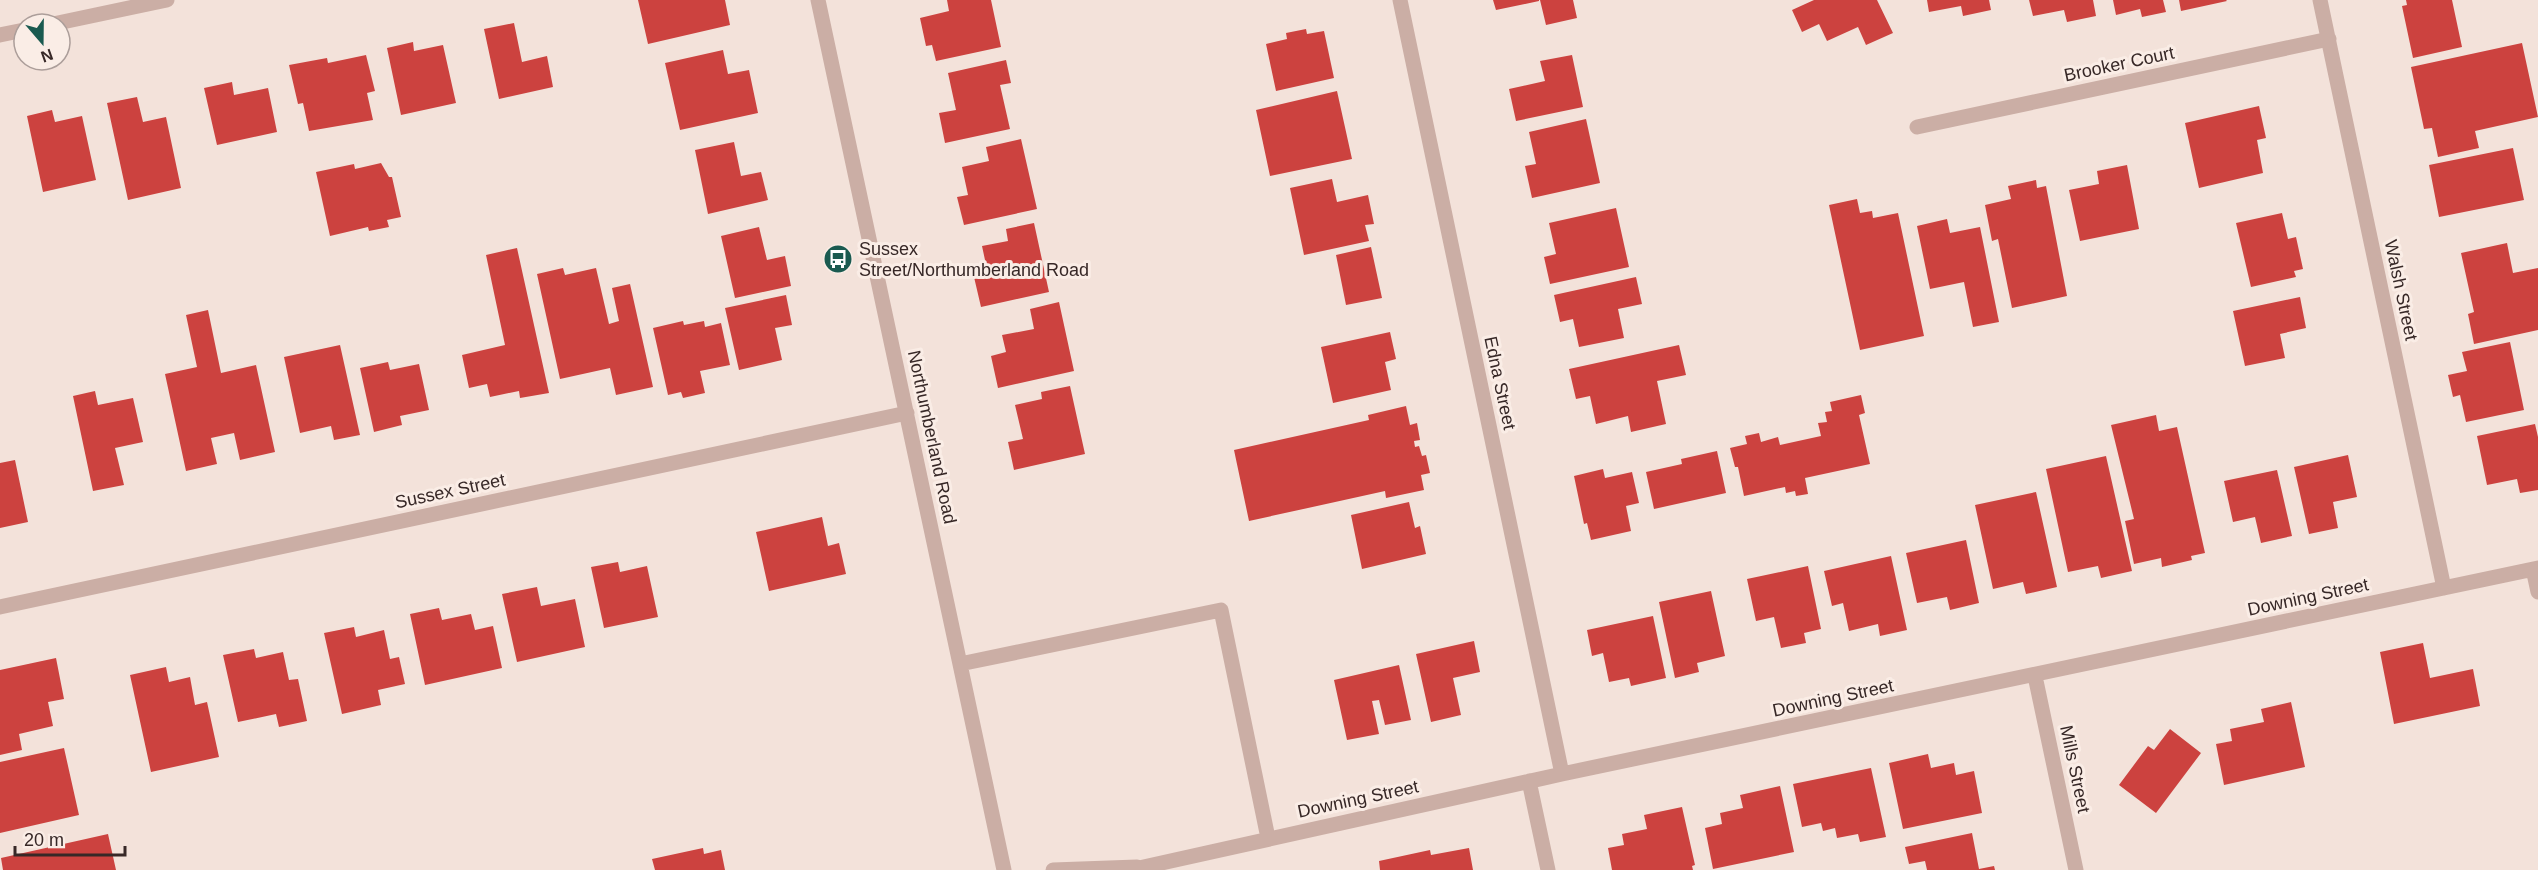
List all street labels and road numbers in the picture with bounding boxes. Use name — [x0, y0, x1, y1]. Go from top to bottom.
street label: Brooker Court — [2062, 43, 2176, 85]
street label: Walsh Street — [2381, 238, 2421, 342]
street label: Edna Street — [1480, 334, 1520, 432]
street label: Northumberland Road — [904, 348, 960, 526]
street label: Sussex Street — [393, 470, 507, 512]
street label: Downing Street — [2246, 574, 2370, 620]
street label: Downing Street — [1771, 675, 1895, 721]
street label: Mills Street — [2056, 723, 2094, 815]
street label: Downing Street — [1296, 776, 1420, 822]

